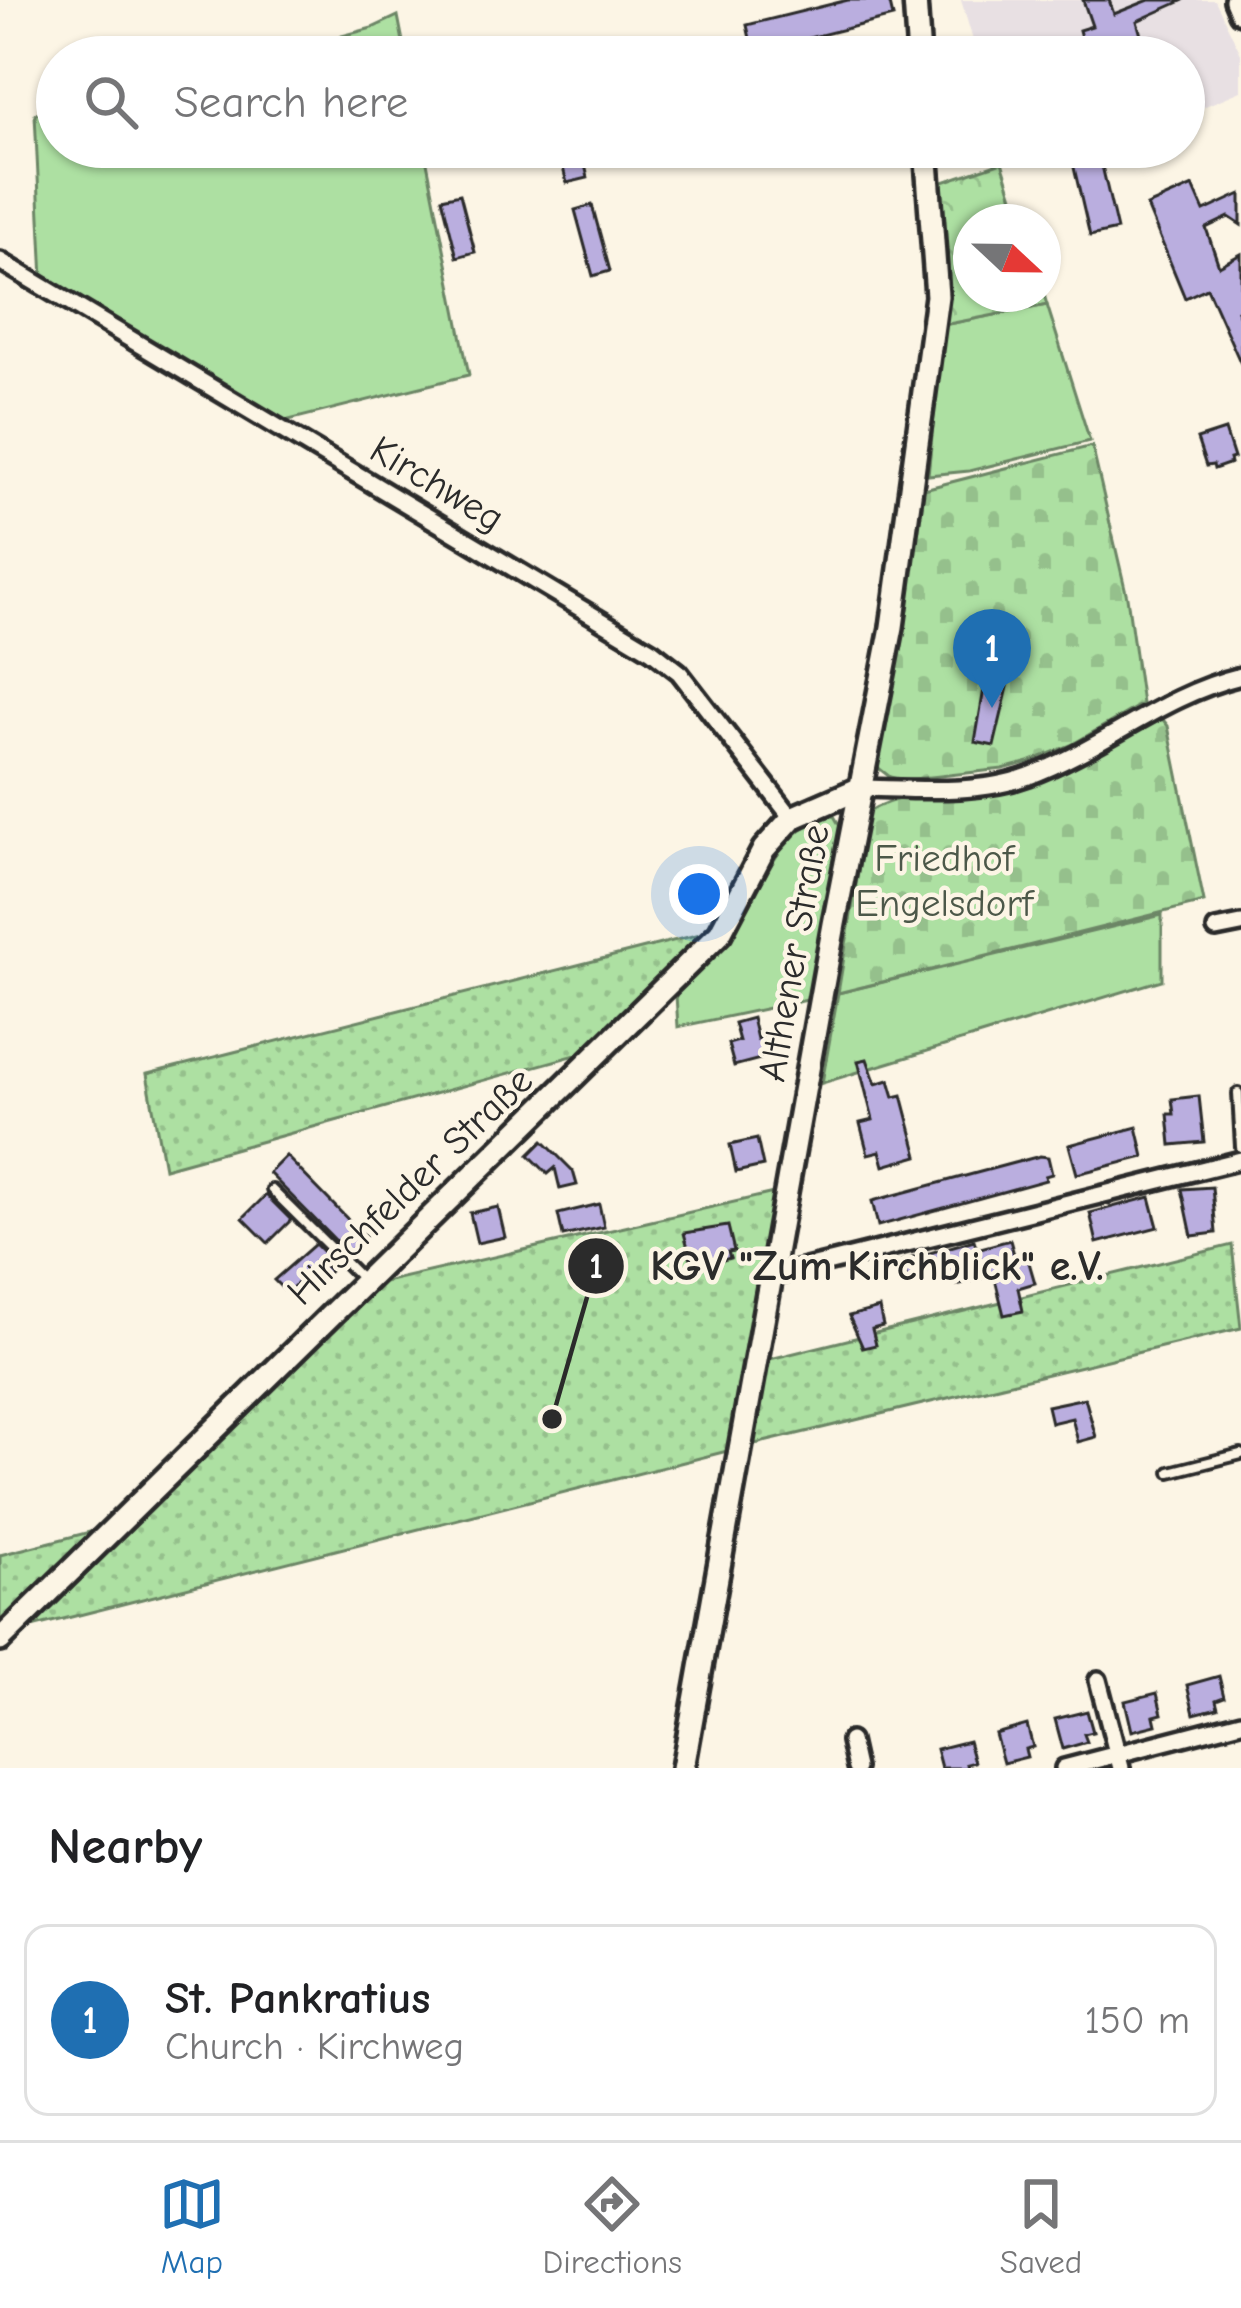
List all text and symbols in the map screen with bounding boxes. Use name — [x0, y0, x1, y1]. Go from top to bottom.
search box — [36, 36, 1205, 168]
icon: search — [78, 69, 144, 135]
text: Search here — [174, 76, 408, 128]
north arrow — [953, 204, 1061, 312]
street label: Kirchweg — [362, 427, 512, 541]
pin: 1 — [953, 609, 1031, 708]
street label: Althener Straße — [749, 821, 839, 1085]
park label: Friedhof Engelsdorf — [855, 836, 1035, 926]
your location — [669, 864, 729, 924]
street label: Hirschfelder Straße — [278, 1058, 542, 1314]
callout: KGV "Zum Kirchblick" e.V. — [566, 1227, 1128, 1305]
text: KGV "Zum Kirchblick" e.V. — [650, 1242, 1104, 1291]
text: 1 — [589, 1246, 603, 1287]
text: Nearby — [48, 1817, 202, 1876]
text: St. Pankratius — [165, 1972, 430, 2024]
text: 1 — [82, 1998, 98, 2043]
text: 150 m — [1084, 1998, 1190, 2043]
text: Church · Kirchweg — [165, 2024, 464, 2069]
tab: Map — [159, 2171, 225, 2281]
tab: Directions — [543, 2171, 682, 2281]
tab: Saved — [1000, 2171, 1082, 2281]

